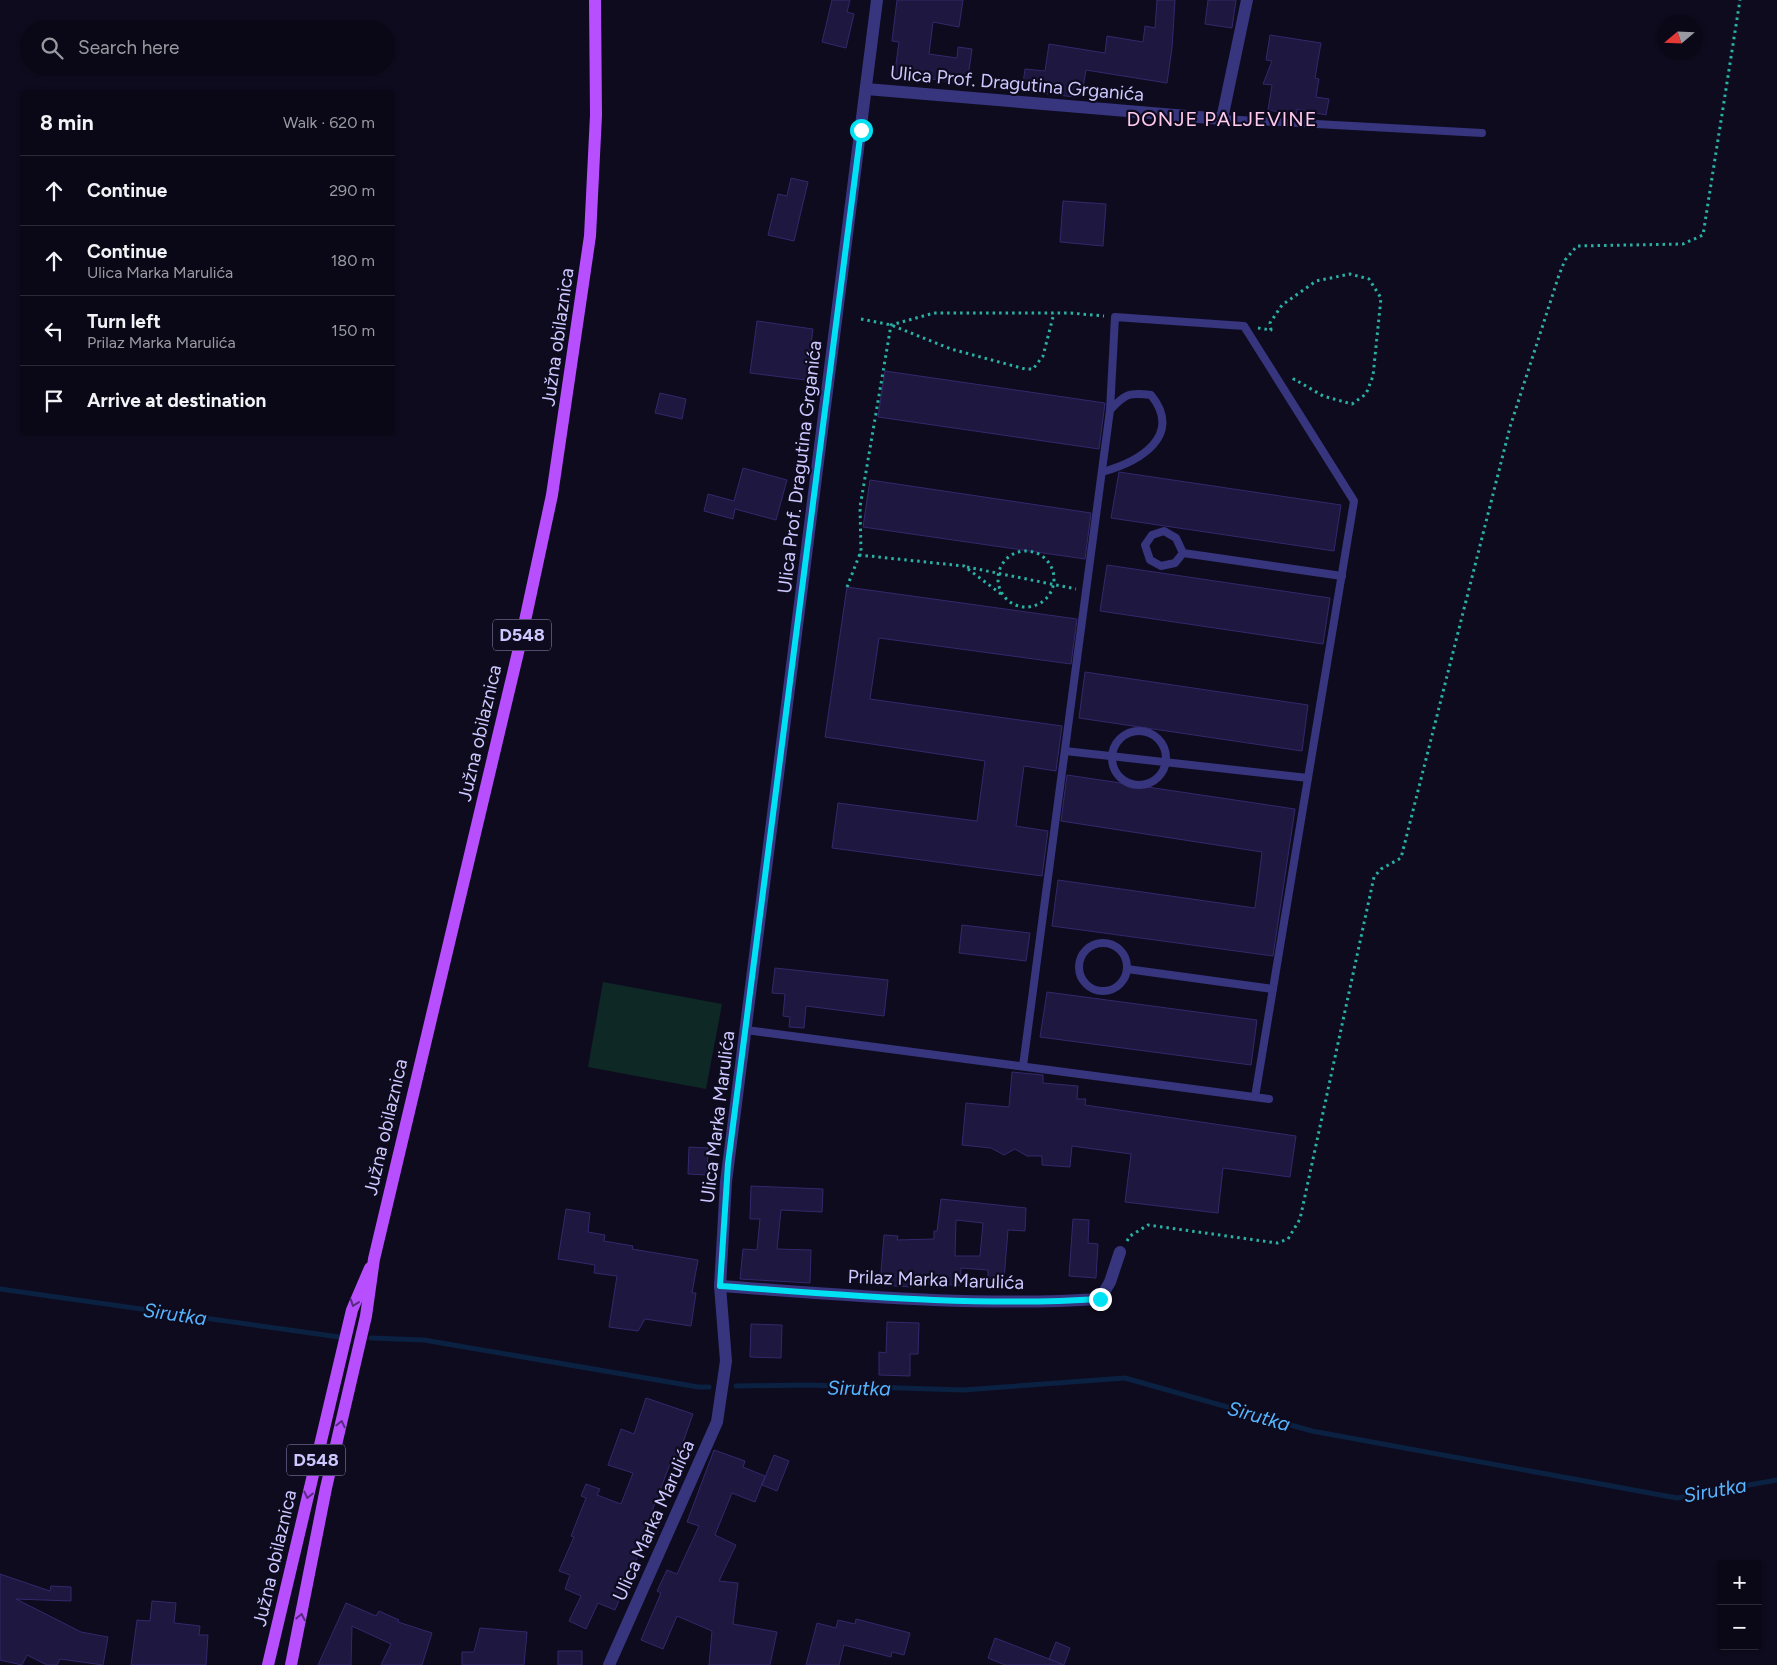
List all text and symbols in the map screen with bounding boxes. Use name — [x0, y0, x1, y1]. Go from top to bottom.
north arrow — [1657, 15, 1702, 60]
search box — [20, 20, 395, 75]
icon: search — [38, 34, 66, 62]
text: Search here — [78, 36, 180, 59]
street label: Ulica Prof. Dragutina Grganića — [889, 61, 1145, 106]
district label: DONJE PALJEVINE — [1126, 107, 1318, 131]
text: 8 min — [40, 110, 94, 135]
text: Walk · 620 m — [283, 113, 375, 132]
route start — [850, 119, 873, 142]
icon: ahead — [40, 177, 68, 205]
text: Continue — [87, 179, 167, 202]
text: 290 m — [329, 181, 375, 200]
text: Continue — [87, 240, 167, 263]
icon: ahead — [40, 247, 68, 275]
text: 180 m — [331, 251, 375, 270]
text: Ulica Marka Marulića — [87, 263, 233, 282]
street label: Južna obilaznica — [536, 266, 579, 408]
text: Turn left — [87, 310, 161, 333]
icon: left — [40, 317, 68, 345]
text: 150 m — [331, 321, 375, 340]
text: Prilaz Marka Marulića — [87, 333, 236, 352]
street label: Ulica Prof. Dragutina Grganića — [773, 339, 826, 595]
icon: arrive — [40, 387, 68, 415]
text: Arrive at destination — [87, 389, 266, 412]
road number: D548 — [493, 620, 551, 650]
street label: Južna obilaznica — [453, 663, 506, 804]
street label: Ulica Marka Marulića — [696, 1030, 739, 1205]
street label: Južna obilaznica — [359, 1057, 412, 1198]
street label: Prilaz Marka Marulića — [847, 1265, 1025, 1294]
route end — [1089, 1288, 1112, 1311]
water label: Sirutka — [142, 1298, 209, 1330]
one-way arrow — [350, 1299, 360, 1307]
water label: Sirutka — [827, 1375, 891, 1401]
water label: Sirutka — [1225, 1396, 1293, 1436]
one-way arrow — [335, 1419, 346, 1428]
street label: Ulica Marka Marulića — [608, 1436, 699, 1604]
road number: D548 — [287, 1444, 345, 1476]
water label: Sirutka — [1681, 1473, 1749, 1507]
street label: Južna obilaznica — [248, 1488, 301, 1629]
one-way arrow — [303, 1491, 314, 1500]
map controls — [1717, 1560, 1762, 1650]
button: + — [1717, 1560, 1762, 1605]
button: − — [1717, 1605, 1762, 1650]
one-way arrow — [295, 1613, 306, 1622]

